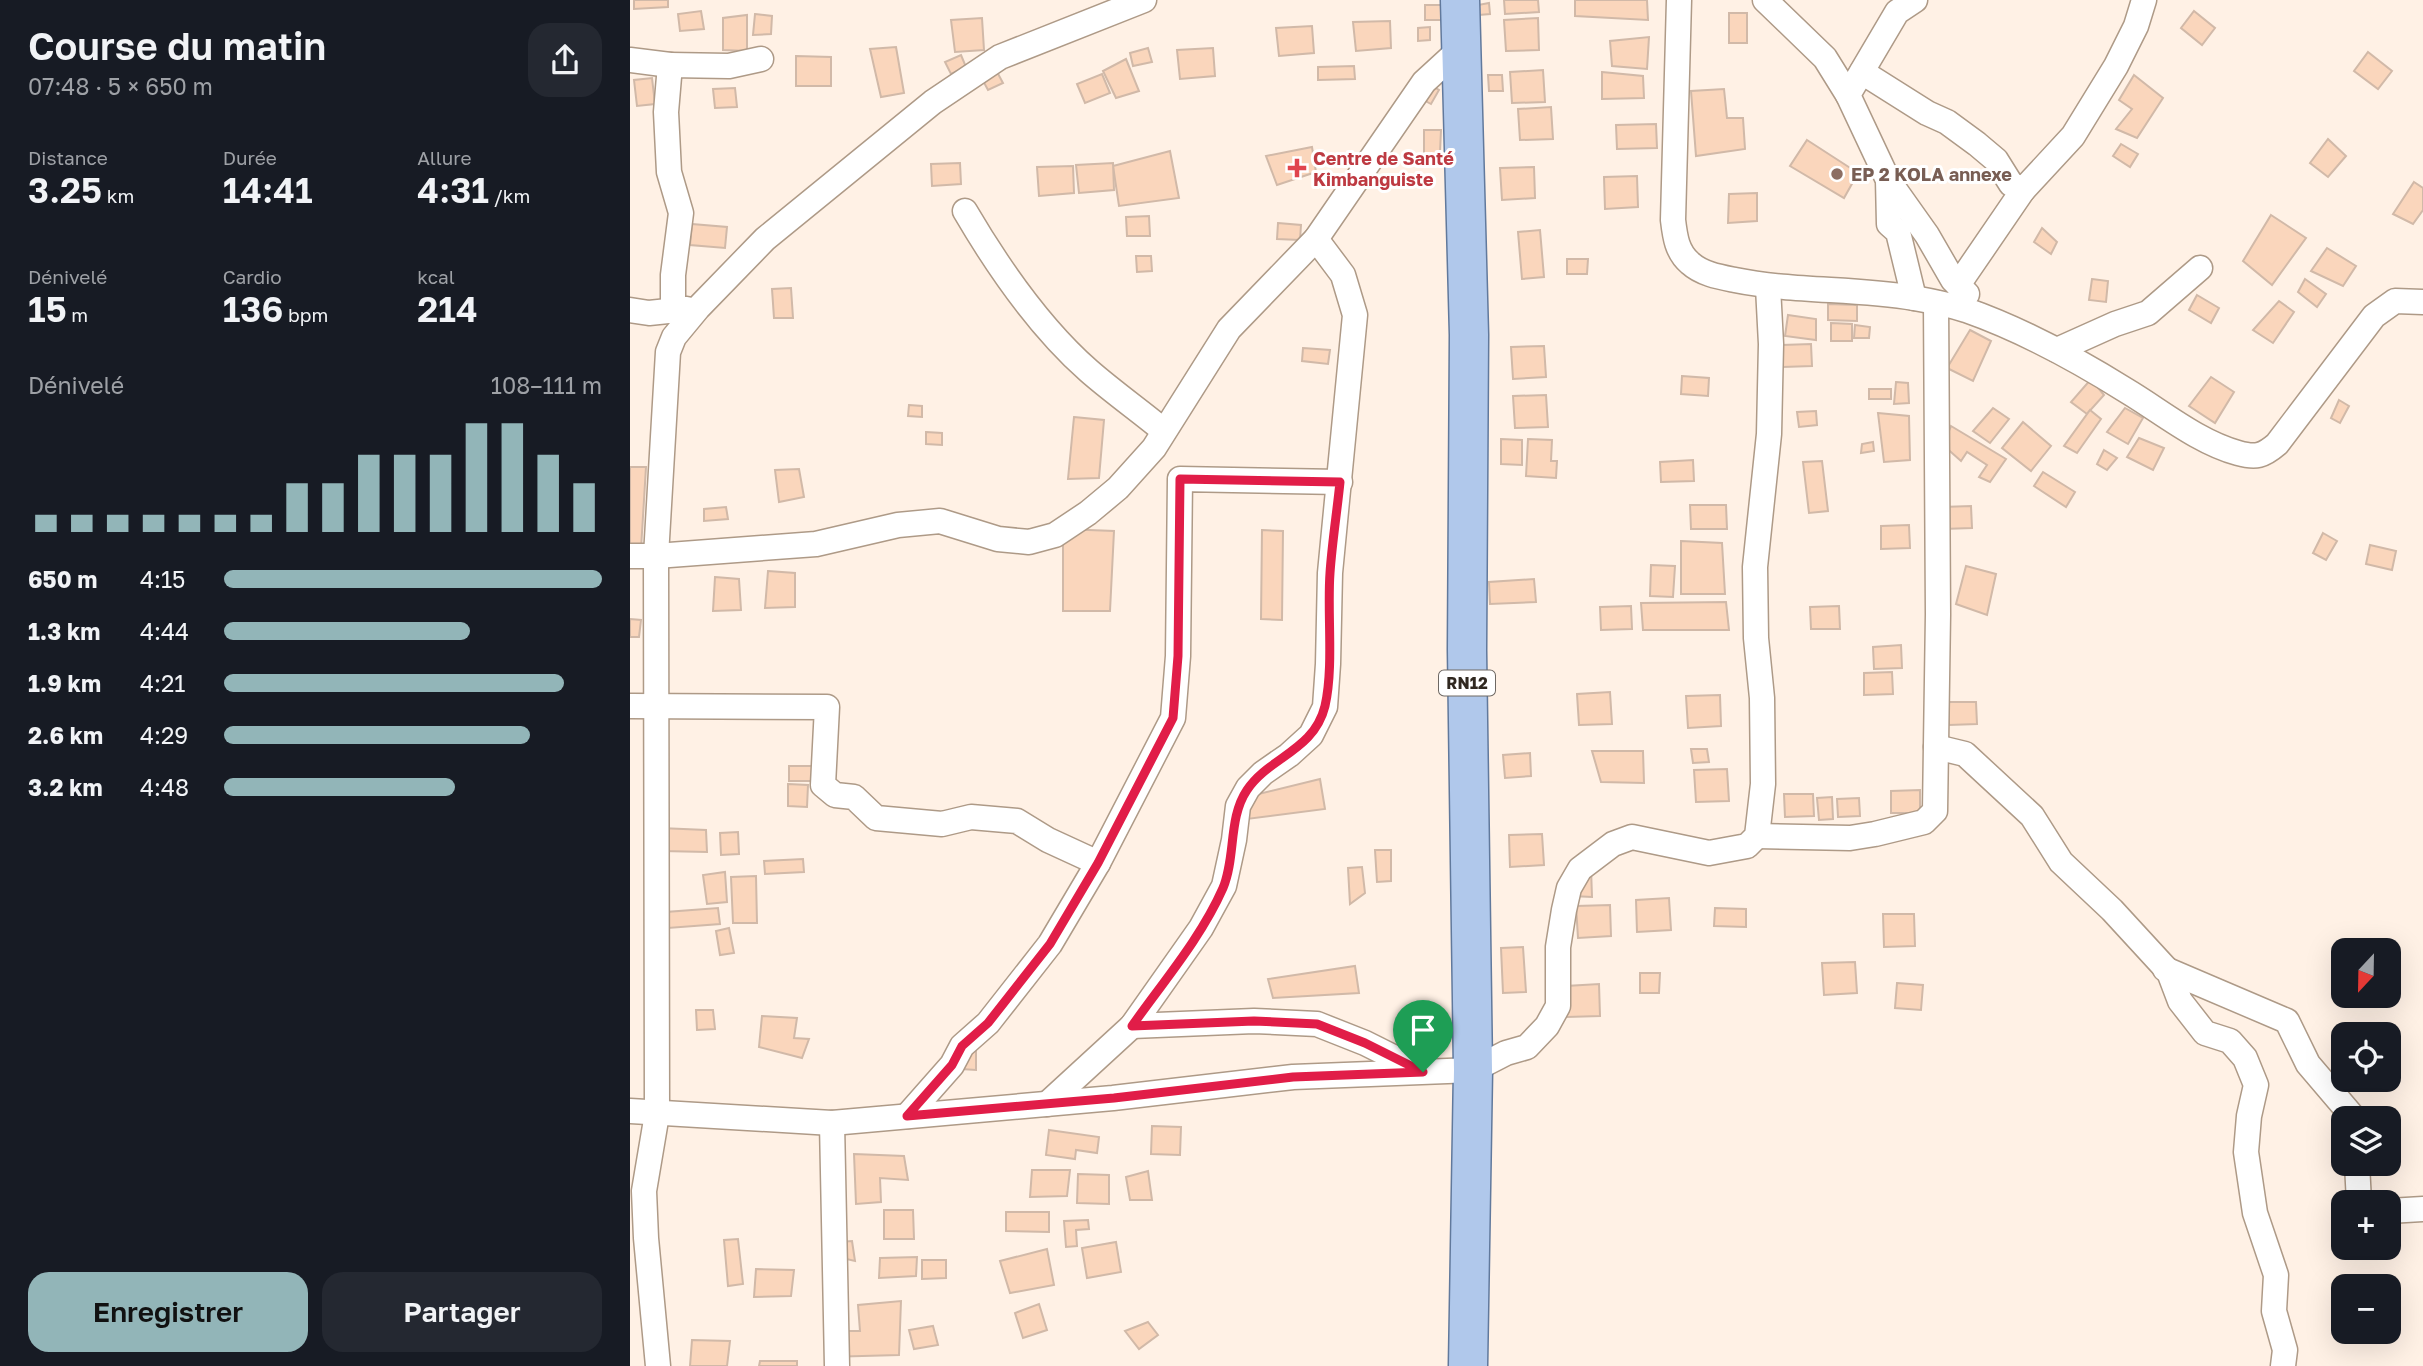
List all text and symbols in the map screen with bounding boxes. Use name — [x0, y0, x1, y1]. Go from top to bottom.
text: Course du matin — [28, 23, 326, 68]
button: share — [528, 23, 602, 97]
text: 07:48 · 5 × 650 m — [28, 72, 213, 100]
text: Distance — [28, 146, 108, 169]
text: Durée — [223, 146, 277, 169]
text: Allure — [417, 146, 472, 169]
place label: Centre de Santé Kimbanguiste — [1313, 147, 1454, 190]
marker: Centre de Santé Kimbanguiste — [1287, 158, 1307, 178]
place label: EP 2 KOLA annexe — [1851, 163, 2012, 185]
marker: EP 2 KOLA annexe — [1829, 166, 1845, 182]
text: 3.25 — [28, 169, 102, 211]
text: 14:41 — [223, 169, 313, 211]
text: 4:31 — [417, 169, 489, 211]
text: km — [102, 184, 134, 207]
text: /km — [489, 184, 530, 207]
text: Dénivelé — [28, 265, 107, 288]
text: Cardio — [223, 265, 282, 288]
text: kcal — [417, 265, 455, 288]
text: 15 — [28, 288, 67, 330]
text: 136 — [223, 288, 283, 330]
text: 214 — [417, 288, 478, 330]
text: m — [67, 303, 88, 326]
text: bpm — [283, 303, 328, 326]
text: Dénivelé — [28, 371, 124, 399]
text: 108–111 m — [491, 371, 602, 399]
text: 650 m — [28, 565, 97, 593]
text: 4:15 — [140, 565, 185, 593]
text: 1.3 km — [28, 617, 100, 645]
text: 4:44 — [140, 617, 189, 645]
text: 1.9 km — [28, 669, 101, 697]
text: 4:21 — [140, 669, 185, 697]
road number: RN12 — [1439, 670, 1495, 696]
text: 2.6 km — [28, 721, 103, 749]
text: 4:29 — [140, 721, 188, 749]
text: 3.2 km — [28, 773, 103, 801]
text: 4:48 — [140, 773, 189, 801]
north arrow — [2331, 938, 2401, 1008]
map controls — [2331, 938, 2401, 1344]
pin — [1393, 1000, 1453, 1072]
icon: arrive — [1404, 1011, 1442, 1049]
button: locate — [2331, 1022, 2401, 1092]
button: layers — [2331, 1106, 2401, 1176]
button: + — [2331, 1190, 2401, 1260]
button: Enregistrer — [28, 1272, 308, 1352]
button: Partager — [322, 1272, 602, 1352]
button: − — [2331, 1274, 2401, 1344]

